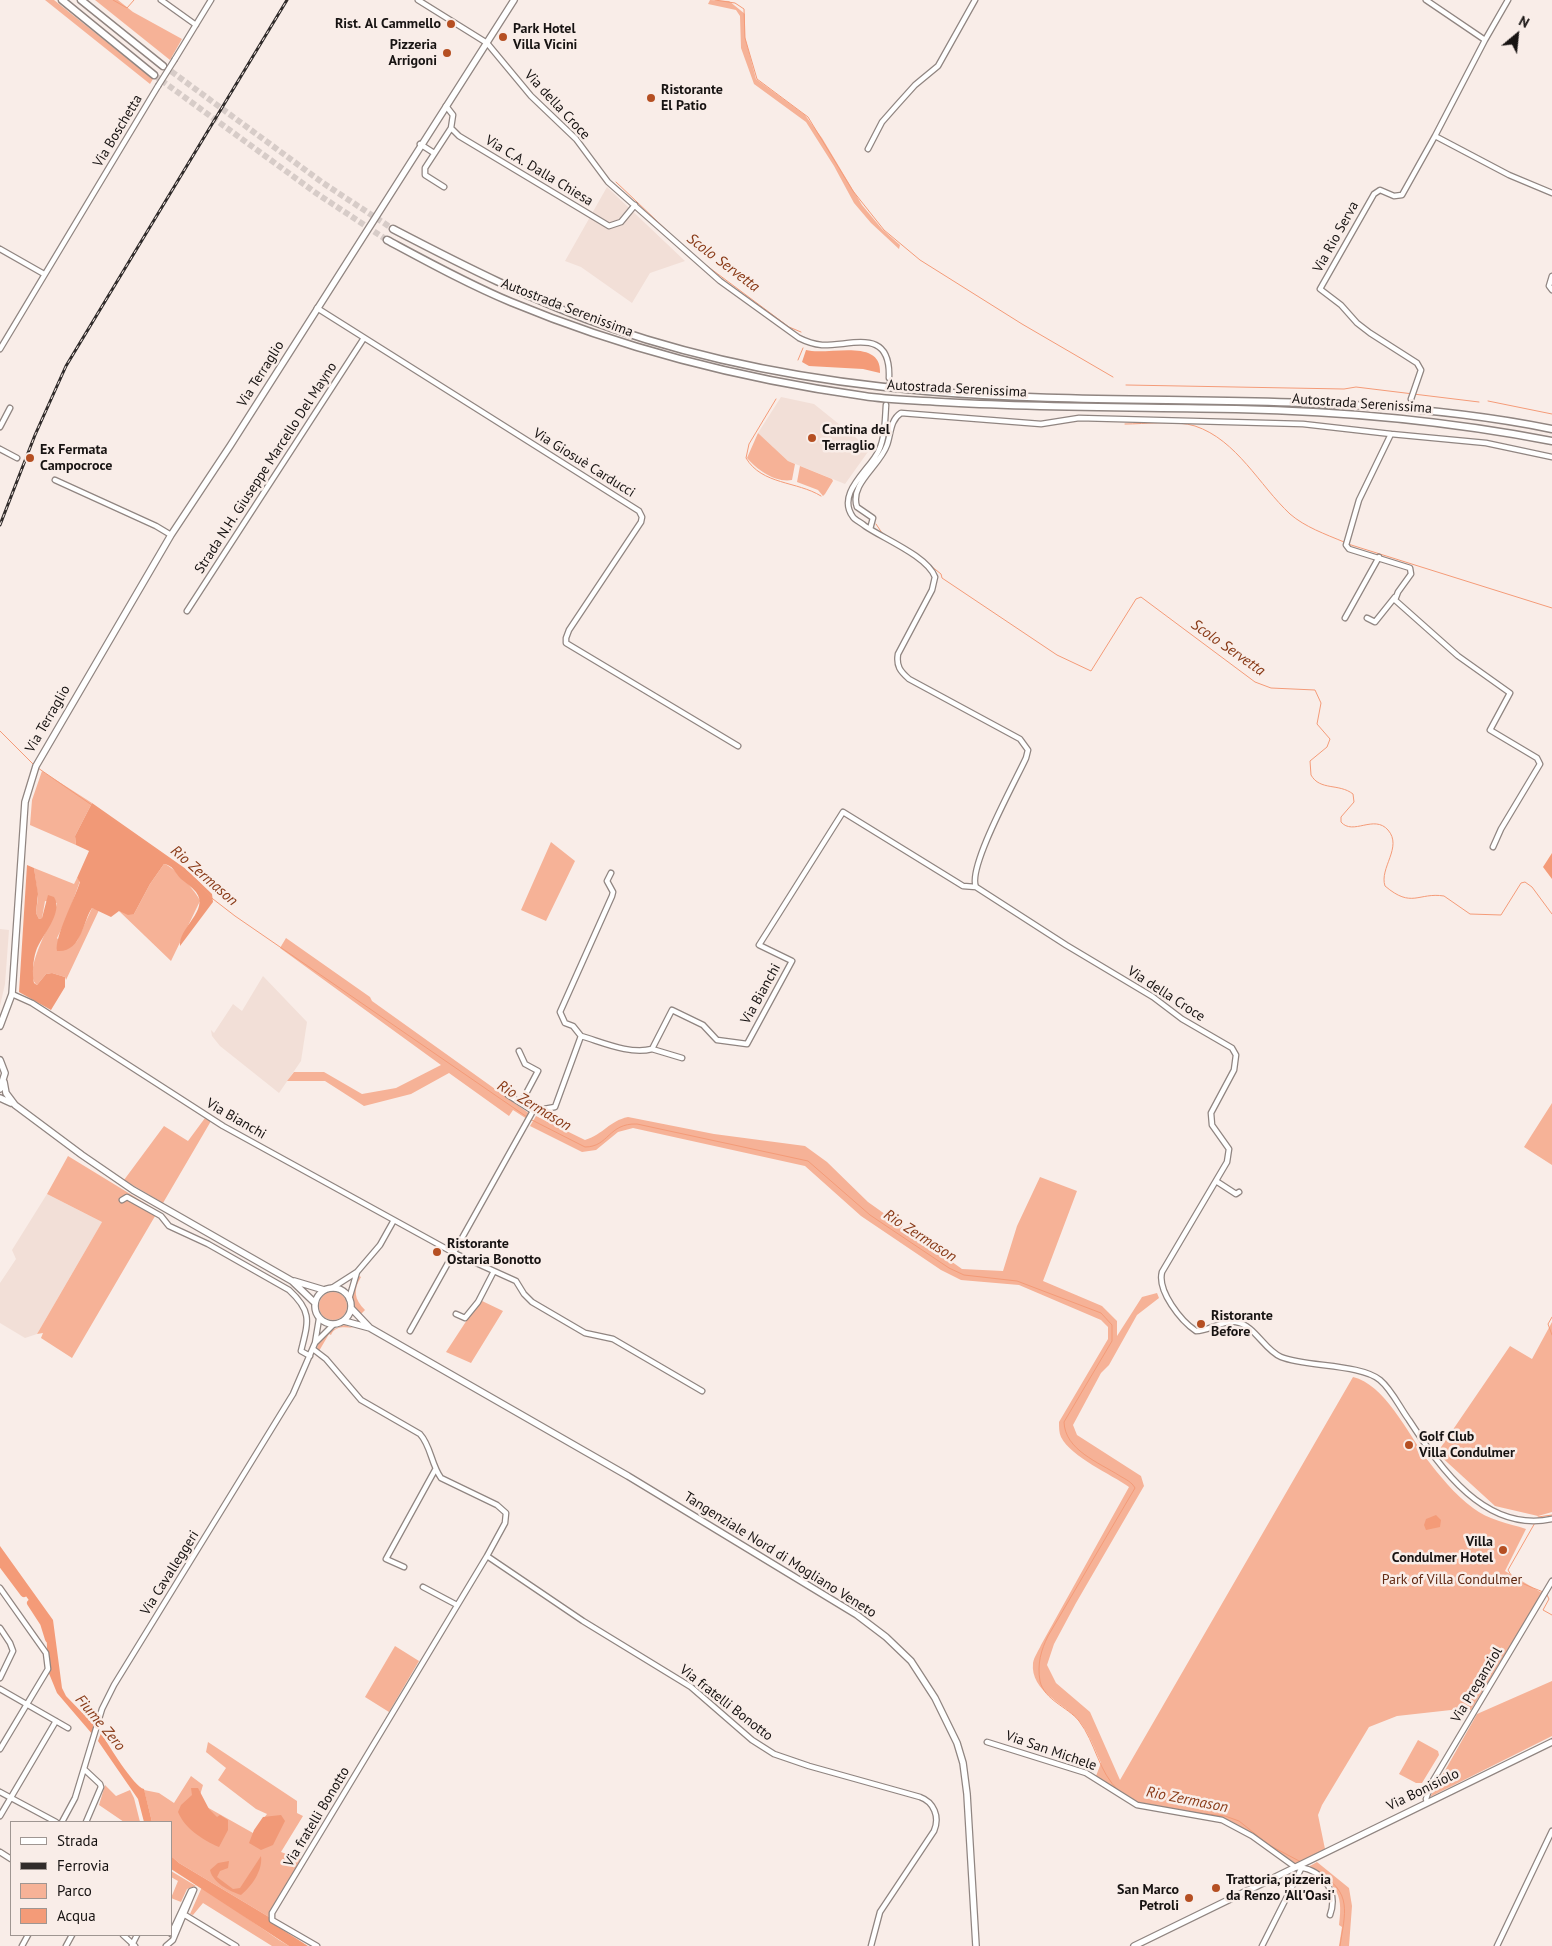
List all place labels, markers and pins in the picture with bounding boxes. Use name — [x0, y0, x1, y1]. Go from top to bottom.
place label: Rist. Al Cammello — [335, 16, 441, 32]
marker: Rist. Al Cammello — [445, 18, 457, 30]
place label: Park Hotel Villa Vicini — [513, 21, 577, 54]
marker: Park Hotel Villa Vicini — [497, 31, 509, 43]
place label: Pizzeria Arrigoni — [389, 37, 437, 70]
marker: Pizzeria Arrigoni — [441, 47, 453, 59]
place label: Ristorante El Patio — [661, 82, 723, 114]
marker: Ristorante El Patio — [645, 92, 657, 104]
place label: Cantina del Terraglio — [822, 422, 890, 454]
marker: Cantina del Terraglio — [806, 432, 818, 444]
place label: Ex Fermata Campocroce — [40, 442, 112, 474]
marker: Ex Fermata Campocroce — [24, 452, 36, 464]
place label: Ristorante Ostaria Bonotto — [447, 1236, 541, 1268]
marker: Ristorante Ostaria Bonotto — [431, 1246, 443, 1258]
place label: Ristorante Before — [1211, 1308, 1273, 1340]
marker: Ristorante Before — [1195, 1318, 1207, 1330]
place label: Golf Club Villa Condulmer — [1419, 1429, 1515, 1461]
marker: Golf Club Villa Condulmer — [1403, 1439, 1415, 1451]
place label: Villa Condulmer Hotel — [1392, 1534, 1493, 1566]
marker: Villa Condulmer Hotel — [1497, 1544, 1509, 1556]
place label: Trattoria, pizzeria da Renzo 'All'Oasi' — [1226, 1872, 1335, 1904]
place label: San Marco Petroli — [1117, 1882, 1179, 1914]
marker: Trattoria, pizzeria da Renzo 'All'Oasi' — [1210, 1882, 1222, 1894]
marker: San Marco Petroli — [1183, 1892, 1195, 1904]

